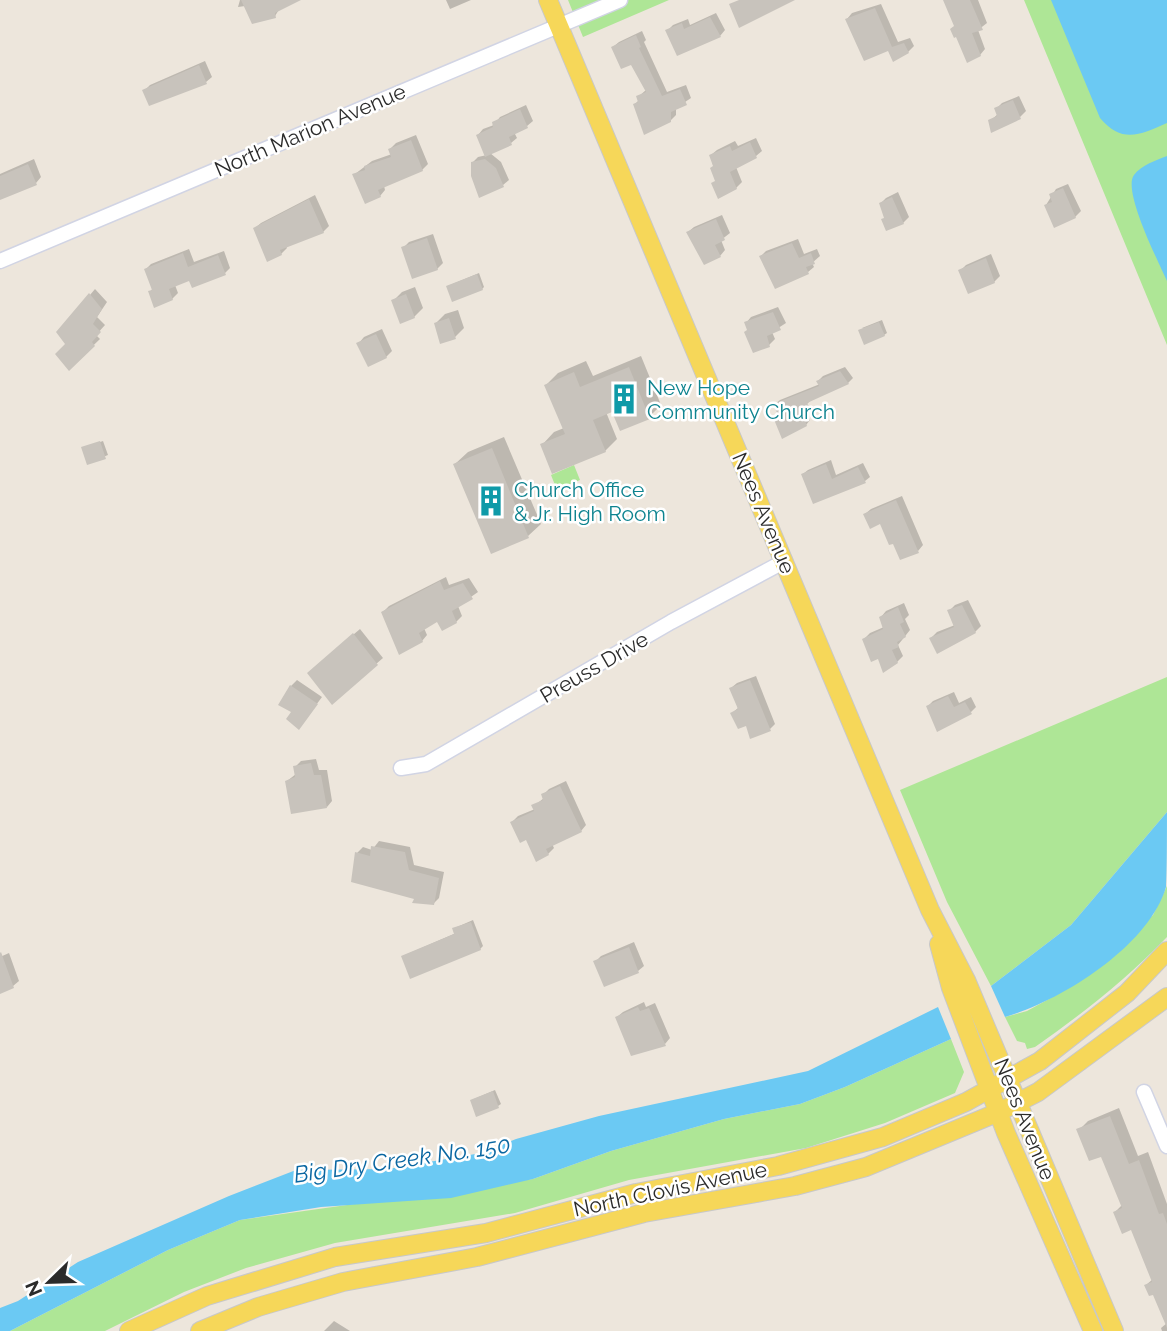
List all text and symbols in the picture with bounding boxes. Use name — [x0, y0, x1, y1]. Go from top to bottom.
street label: North Marion Avenue — [211, 78, 409, 182]
place label: New Hope Community Church — [647, 375, 835, 424]
building icon: New Hope Community Church — [607, 382, 641, 416]
street label: Nees Avenue — [727, 449, 801, 577]
place label: Church Office & Jr. High Room — [514, 477, 666, 526]
building icon: Church Office & Jr. High Room — [474, 484, 508, 518]
street label: Preuss Drive — [536, 626, 652, 708]
street label: Nees Avenue — [989, 1054, 1061, 1184]
water label: Big Dry Creek No. 150 — [292, 1130, 512, 1188]
street label: North Clovis Avenue — [571, 1156, 769, 1222]
north arrow — [14, 1247, 84, 1317]
text: N — [20, 1278, 46, 1300]

